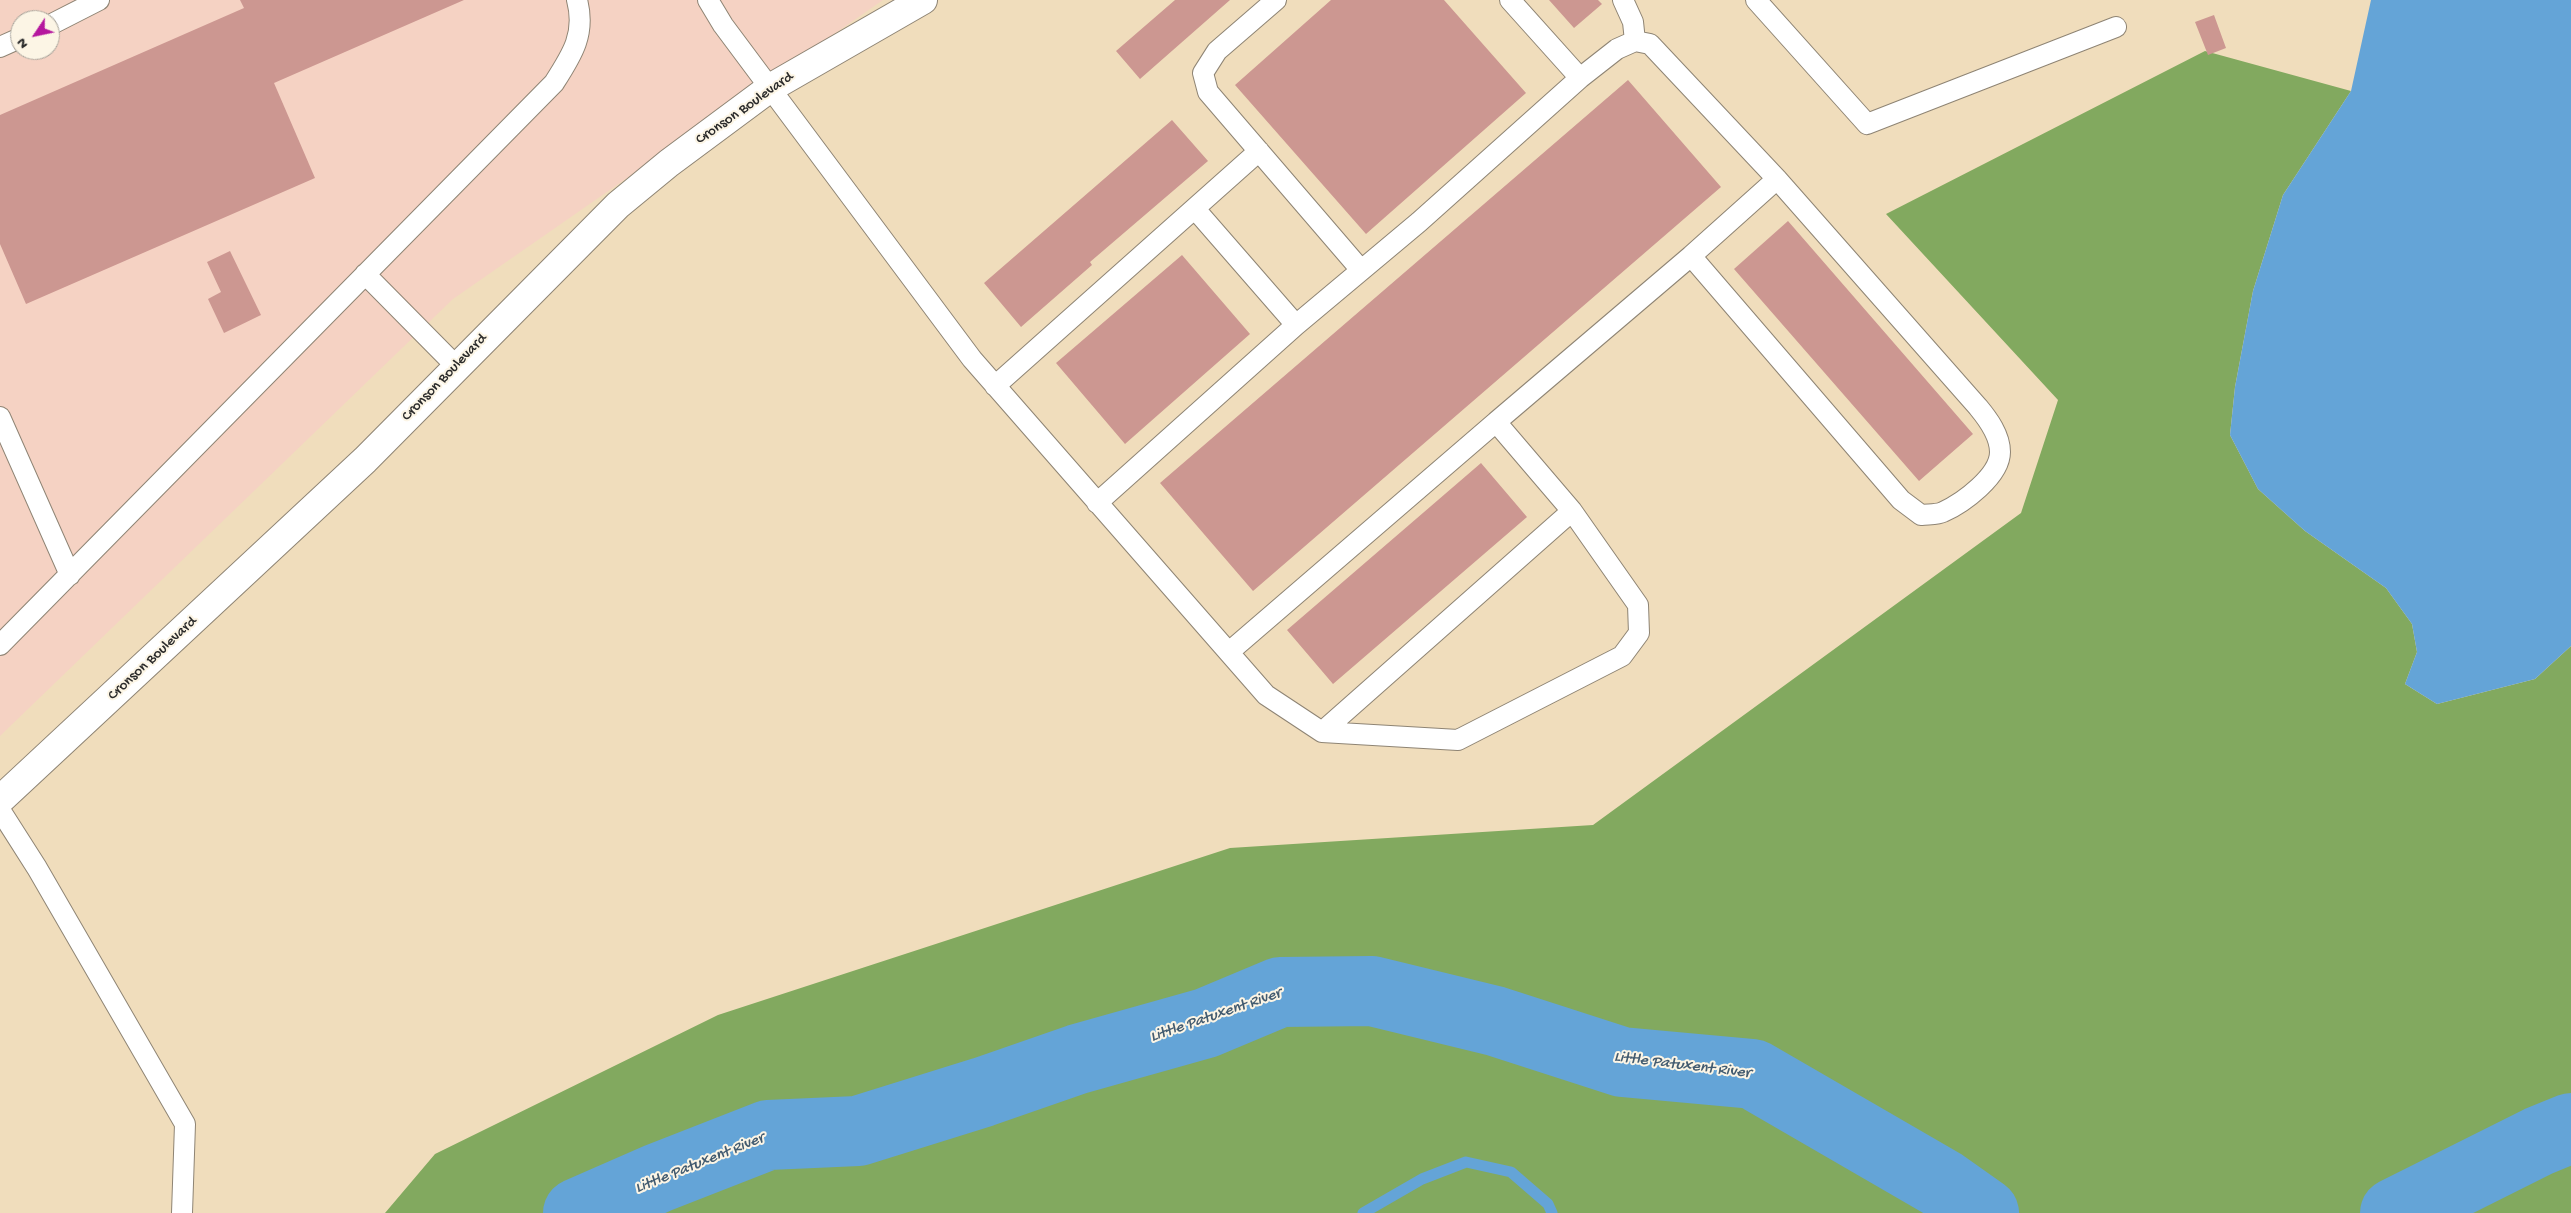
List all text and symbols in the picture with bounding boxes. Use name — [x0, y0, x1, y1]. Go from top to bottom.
north arrow — [10, 10, 60, 60]
text: N — [13, 35, 33, 52]
street label: Cronson Boulevard — [693, 69, 797, 149]
street label: Cronson Boulevard — [399, 330, 491, 426]
street label: Cronson Boulevard — [105, 613, 201, 705]
water label: Little Patuxent River — [1148, 985, 1284, 1047]
water label: Little Patuxent River — [1613, 1048, 1751, 1084]
water label: Little Patuxent River — [633, 1129, 767, 1199]

